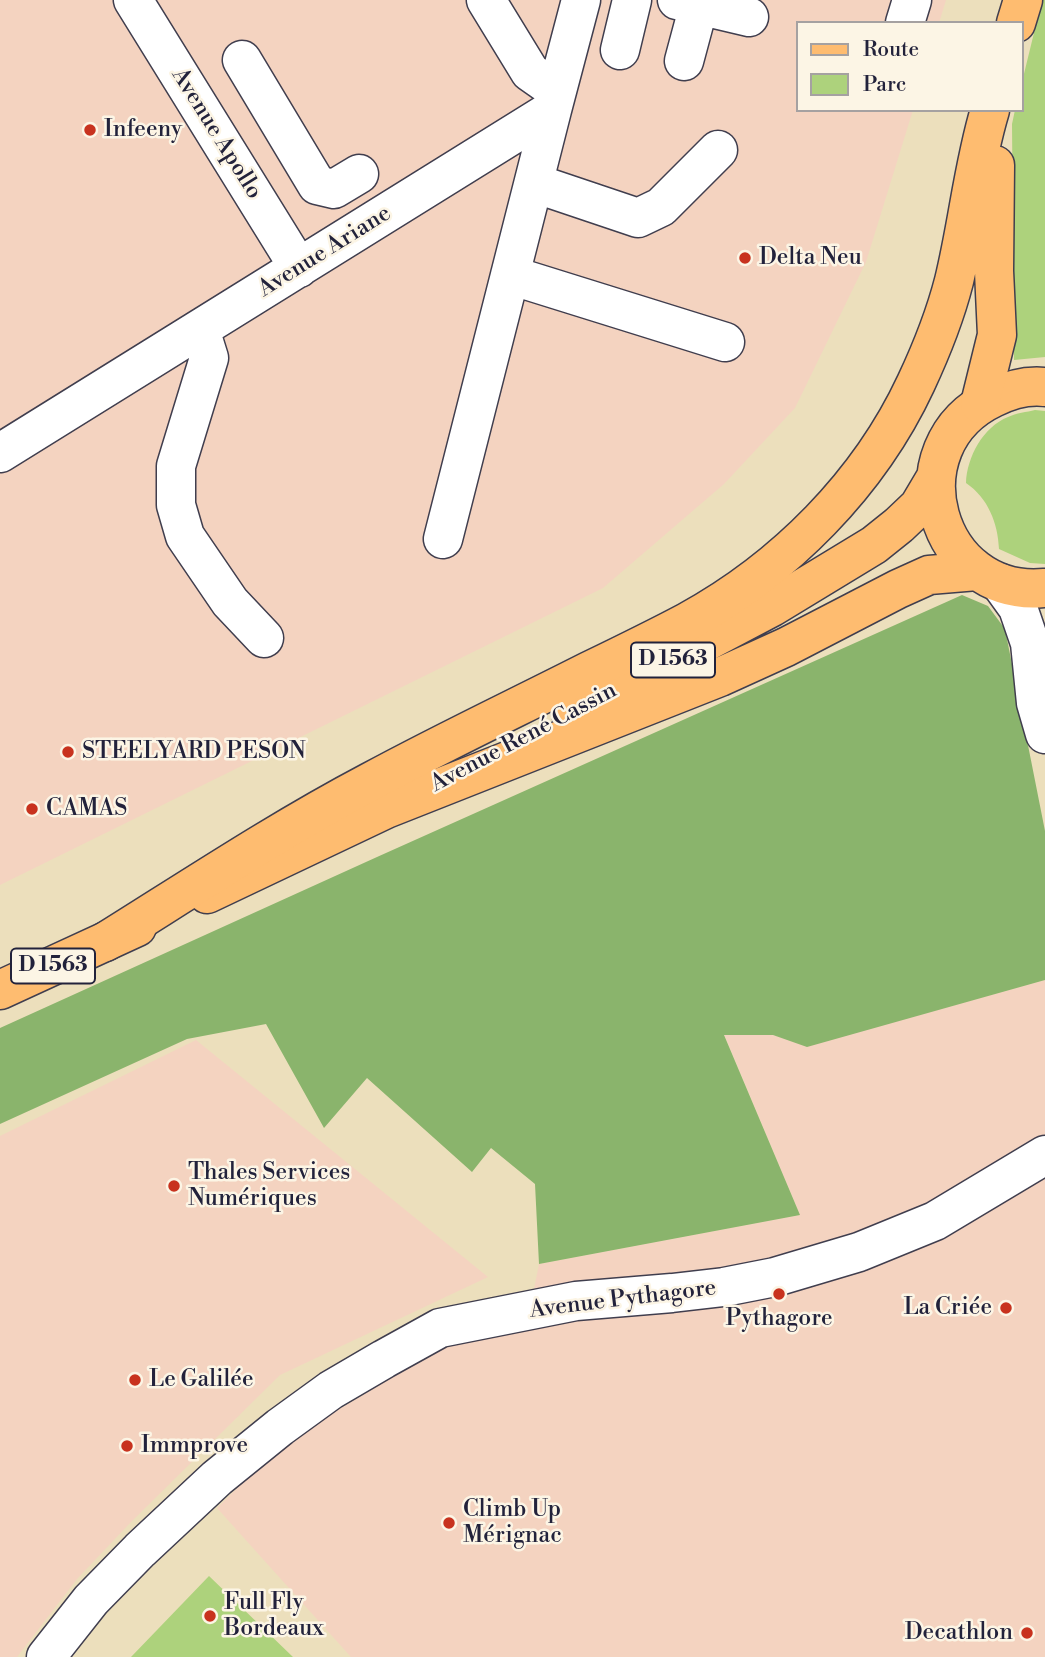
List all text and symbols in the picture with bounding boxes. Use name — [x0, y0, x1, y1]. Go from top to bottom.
legend — [796, 21, 1024, 112]
text: Route — [863, 37, 919, 63]
street label: Avenue Apollo — [165, 63, 267, 205]
text: Parc — [863, 72, 906, 98]
place label: Infeeny — [104, 116, 182, 144]
marker: Infeeny — [82, 122, 98, 138]
street label: Avenue Ariane — [254, 200, 396, 304]
place label: Delta Neu — [759, 244, 862, 272]
marker: Delta Neu — [737, 250, 753, 266]
road number: D 1563 — [631, 642, 715, 678]
street label: Avenue René Cassin — [426, 677, 622, 799]
place label: STEELYARD PESON — [82, 738, 306, 766]
marker: STEELYARD PESON — [60, 744, 76, 760]
place label: CAMAS — [46, 795, 128, 823]
marker: CAMAS — [24, 801, 40, 817]
road number: D 1563 — [11, 948, 95, 984]
place label: Thales Services Numériques — [188, 1159, 350, 1213]
marker: Thales Services Numériques — [166, 1178, 182, 1194]
street label: Avenue Pythagore — [528, 1275, 718, 1325]
marker: Pythagore — [771, 1286, 787, 1302]
place label: La Criée — [903, 1294, 992, 1322]
marker: La Criée — [998, 1300, 1014, 1316]
place label: Pythagore — [725, 1305, 833, 1333]
place label: Le Galilée — [149, 1366, 254, 1394]
marker: Le Galilée — [127, 1372, 143, 1388]
place label: Immprove — [141, 1432, 248, 1460]
marker: Immprove — [119, 1438, 135, 1454]
place label: Climb Up Mérignac — [463, 1496, 562, 1550]
marker: Climb Up Mérignac — [441, 1515, 457, 1531]
place label: Full Fly Bordeaux — [224, 1589, 324, 1643]
marker: Full Fly Bordeaux — [202, 1608, 218, 1624]
place label: Decathlon — [905, 1619, 1013, 1647]
marker: Decathlon — [1019, 1625, 1035, 1641]

